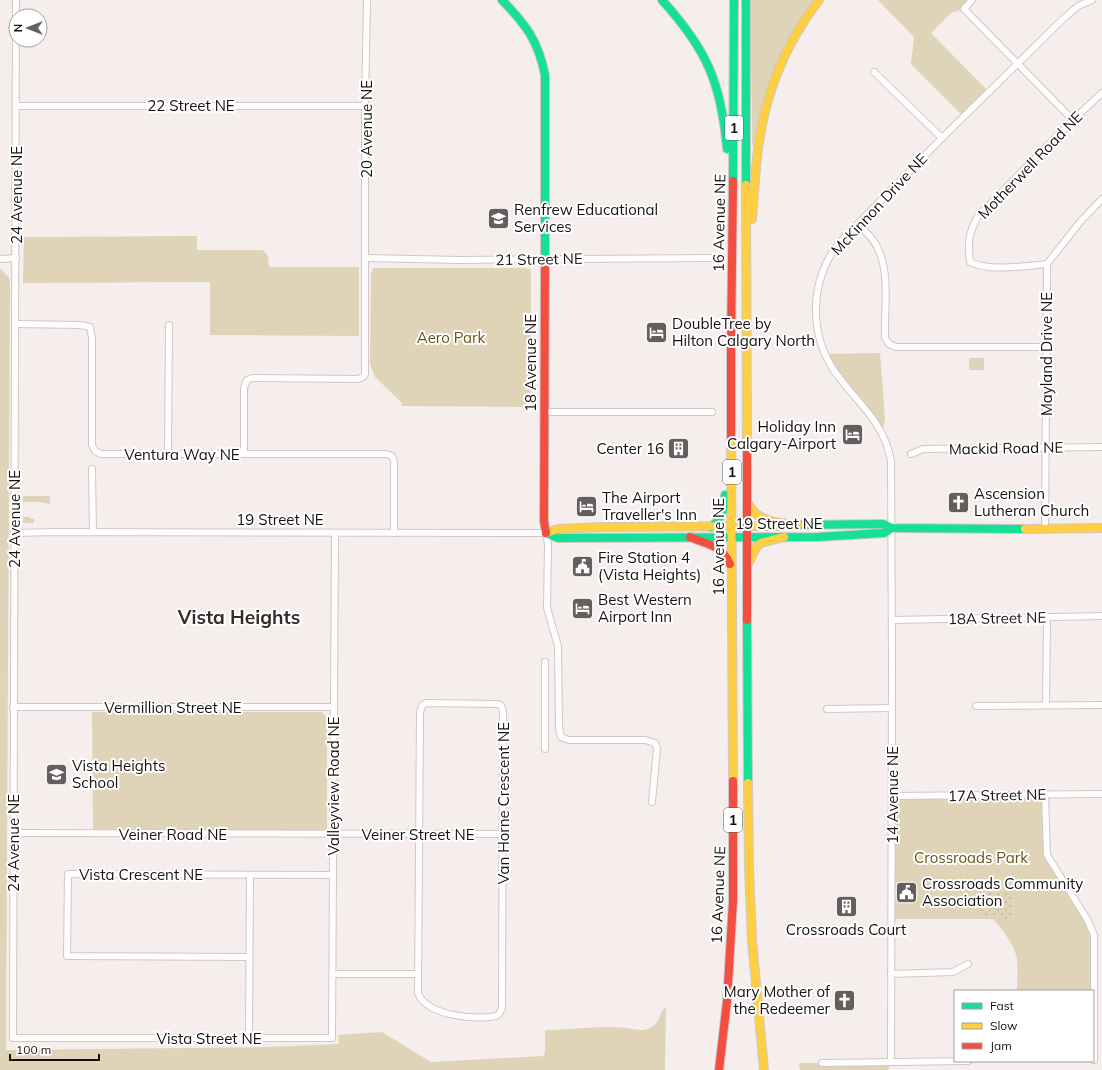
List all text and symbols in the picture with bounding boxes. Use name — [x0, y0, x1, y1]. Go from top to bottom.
north arrow — [8, 8, 48, 48]
text: N — [11, 24, 25, 32]
street label: 20 Avenue NE — [357, 80, 376, 178]
street label: 22 Street NE — [147, 96, 235, 115]
street label: Motherwell Road NE — [974, 107, 1086, 223]
road number: 1 — [725, 116, 743, 140]
street label: 24 Avenue NE — [7, 146, 26, 244]
street label: McKinnon Drive NE — [827, 149, 931, 259]
street label: 16 Avenue NE — [709, 174, 729, 272]
place label: Renfrew Educational Services — [514, 200, 658, 236]
school or university icon: Renfrew Educational Services — [485, 205, 511, 231]
street label: 21 Street NE — [495, 249, 583, 269]
street label: Mayland Drive NE — [1037, 292, 1056, 416]
street label: 18 Avenue NE — [521, 314, 540, 412]
place label: DoubleTree by Hilton Calgary North — [672, 314, 815, 350]
hotel icon: DoubleTree by Hilton Calgary North — [644, 319, 670, 345]
park label: Aero Park — [417, 328, 486, 347]
place label: Holiday Inn Calgary-Airport — [727, 417, 836, 453]
hotel icon: Holiday Inn Calgary-Airport — [839, 422, 865, 448]
building icon: Center 16 — [666, 435, 692, 461]
street label: Mackid Road NE — [949, 438, 1063, 458]
place label: Center 16 — [597, 439, 664, 458]
street label: Ventura Way NE — [124, 445, 240, 464]
road number: 1 — [723, 460, 741, 484]
street label: 24 Avenue NE — [5, 470, 24, 568]
place label: Ascension Lutheran Church — [974, 484, 1089, 520]
place label: The Airport Traveller's Inn — [602, 488, 697, 524]
church icon: Ascension Lutheran Church — [945, 489, 971, 515]
hotel icon: The Airport Traveller's Inn — [574, 493, 600, 519]
street label: 16 Avenue NE — [709, 498, 728, 596]
street label: 19 Street NE — [236, 510, 324, 529]
street label: 19 Street NE — [735, 514, 823, 533]
place label: Fire Station 4 (Vista Heights) — [598, 548, 701, 584]
public building icon: Fire Station 4 (Vista Heights) — [570, 553, 596, 579]
place label: Best Western Airport Inn — [598, 590, 692, 626]
hotel icon: Best Western Airport Inn — [569, 595, 595, 621]
district label: Vista Heights — [177, 605, 300, 629]
street label: 18A Street NE — [948, 608, 1047, 628]
street label: Vermillion Street NE — [104, 698, 242, 717]
street label: Valleyview Road NE — [324, 716, 343, 856]
street label: Van Horne Crescent NE — [494, 722, 513, 884]
street label: 14 Avenue NE — [883, 746, 902, 844]
place label: Vista Heights School — [72, 756, 165, 792]
school or university icon: Vista Heights School — [43, 761, 69, 787]
street label: 17A Street NE — [948, 785, 1047, 805]
street label: 24 Avenue NE — [4, 794, 23, 892]
road number: 1 — [724, 808, 742, 832]
street label: Veiner Road NE — [119, 825, 227, 844]
street label: Veiner Street NE — [361, 825, 475, 844]
street label: 16 Avenue NE — [707, 845, 729, 944]
park label: Crossroads Park — [914, 848, 1028, 867]
street label: Vista Crescent NE — [79, 865, 203, 884]
place label: Crossroads Community Association — [922, 874, 1083, 910]
public building icon: Crossroads Community Association — [894, 879, 920, 905]
building icon: Crossroads Court — [833, 893, 859, 919]
place label: Crossroads Court — [786, 920, 906, 939]
place label: Mary Mother of the Redeemer — [724, 982, 831, 1018]
church icon: Mary Mother of the Redeemer — [832, 987, 858, 1013]
legend — [954, 990, 1094, 1062]
text: Fast — [990, 998, 1014, 1013]
text: Slow — [990, 1018, 1018, 1033]
street label: Vista Street NE — [157, 1029, 262, 1048]
scale bar — [10, 1036, 99, 1062]
text: Jam — [990, 1038, 1012, 1053]
text: 100 m — [16, 1042, 51, 1057]

